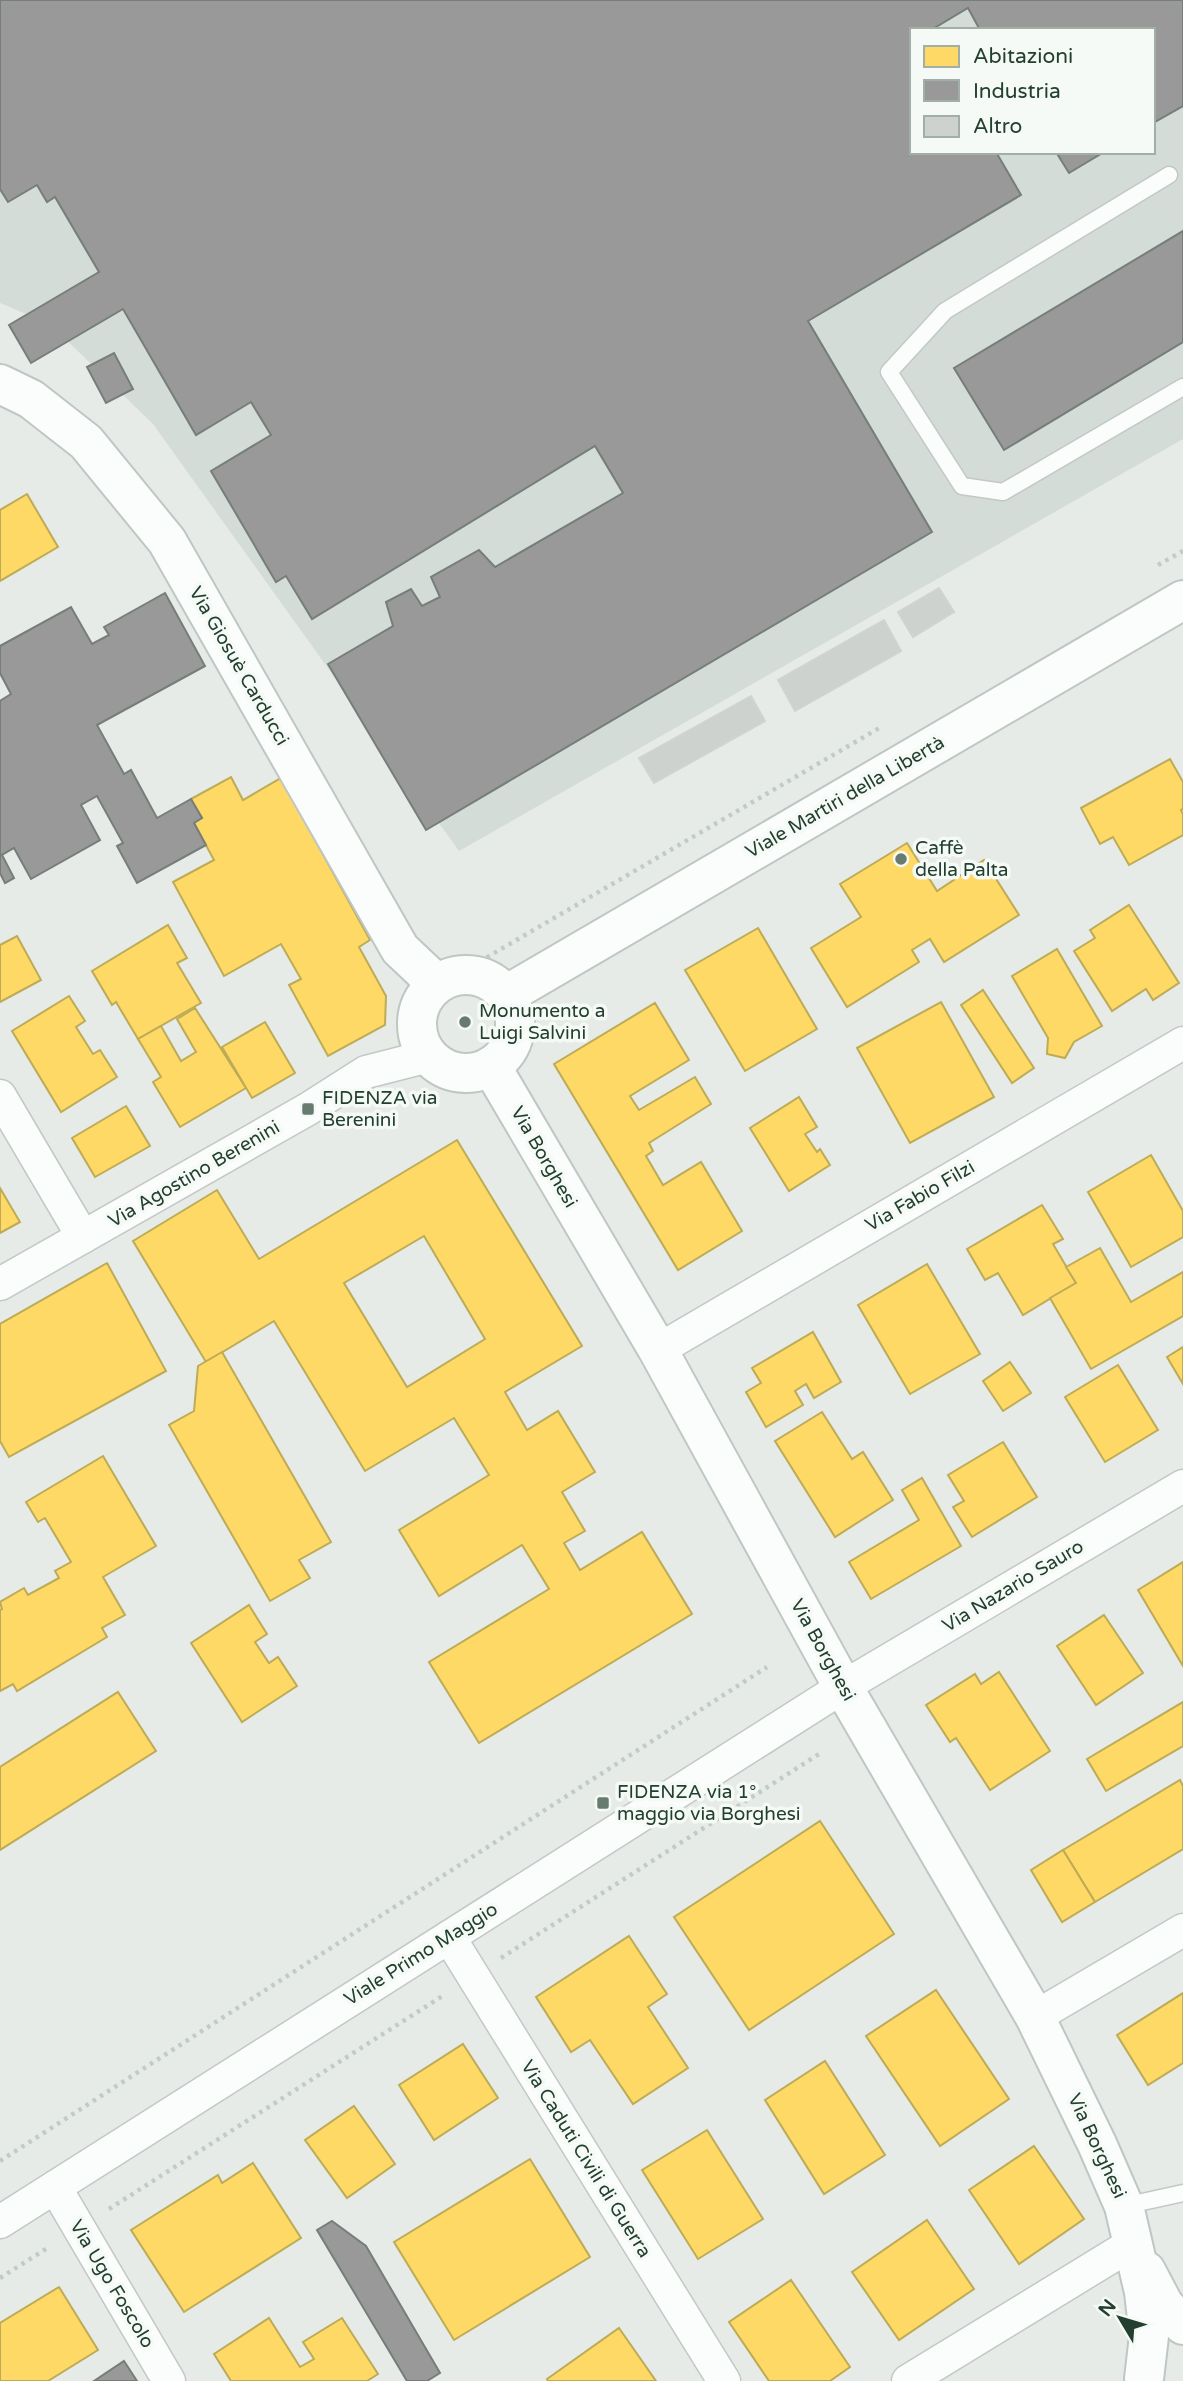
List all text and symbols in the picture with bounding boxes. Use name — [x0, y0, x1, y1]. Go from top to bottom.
legend — [910, 28, 1155, 154]
text: Abitazioni — [973, 44, 1073, 69]
text: Industria — [973, 79, 1061, 104]
text: Altro — [973, 114, 1022, 139]
street label: Via Giosuè Carducci — [185, 583, 293, 749]
street label: Viale Martiri della Libertà — [742, 731, 948, 863]
place label: Caffè della Palta — [915, 837, 1008, 881]
marker: Caffè della Palta — [893, 851, 909, 867]
place label: Monumento a Luigi Salvini — [479, 1000, 606, 1044]
marker: Monumento a Luigi Salvini — [457, 1014, 473, 1030]
place label: FIDENZA via Berenini — [322, 1087, 437, 1131]
marker: FIDENZA via Berenini — [300, 1101, 316, 1117]
street label: Via Borghesi — [506, 1103, 582, 1211]
street label: Via Agostino Berenini — [104, 1116, 284, 1232]
street label: Via Fabio Filzi — [862, 1156, 978, 1236]
street label: Via Nazario Sauro — [939, 1535, 1087, 1637]
street label: Via Borghesi — [786, 1595, 860, 1705]
place label: FIDENZA via 1° maggio via Borghesi — [617, 1781, 801, 1825]
marker: FIDENZA via 1° maggio via Borghesi — [595, 1795, 611, 1811]
street label: Viale Primo Maggio — [340, 1898, 502, 2010]
street label: Via Caduti Civili di Guerra — [516, 2056, 656, 2262]
street label: Via Borghesi — [1063, 2090, 1131, 2202]
street label: Via Ugo Foscolo — [65, 2216, 159, 2352]
north arrow — [1085, 2283, 1155, 2353]
text: N — [1094, 2295, 1121, 2321]

